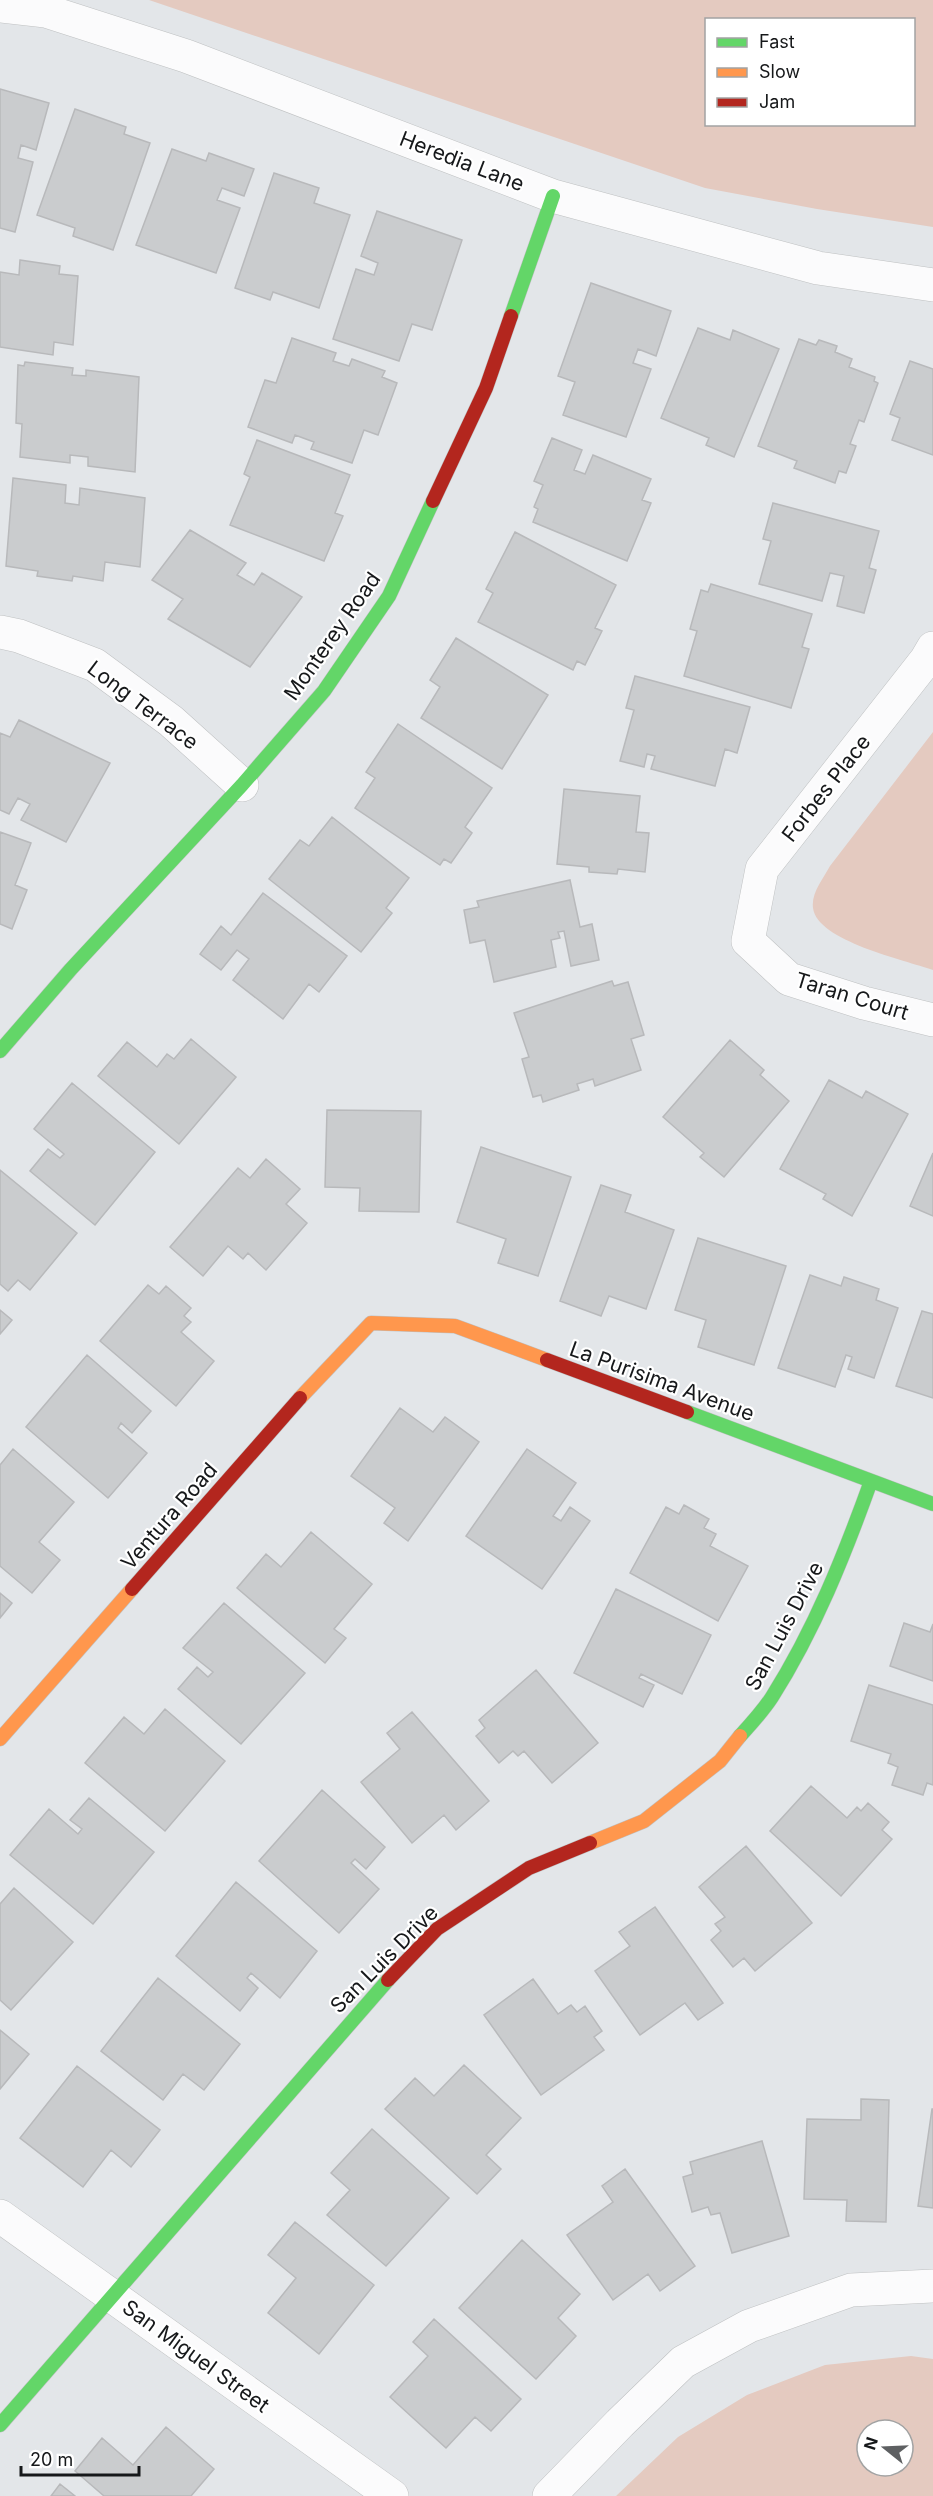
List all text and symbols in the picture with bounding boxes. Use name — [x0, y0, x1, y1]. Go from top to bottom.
legend — [705, 18, 915, 126]
text: Fast — [759, 31, 795, 52]
text: Slow — [759, 61, 800, 82]
text: Jam — [759, 91, 795, 112]
street label: Heredia Lane — [396, 126, 528, 196]
street label: Monterey Road — [279, 567, 385, 705]
street label: Long Terrace — [83, 655, 203, 755]
street label: Forbes Place — [776, 729, 876, 847]
street label: Taran Court — [792, 967, 912, 1025]
street label: La Purisima Avenue — [566, 1336, 758, 1426]
street label: Ventura Road — [116, 1457, 222, 1575]
street label: San Luis Drive — [740, 1557, 828, 1695]
street label: San Luis Drive — [325, 1900, 443, 2018]
street label: San Miguel Street — [118, 2294, 274, 2418]
north arrow — [855, 2418, 915, 2478]
text: N — [859, 2434, 882, 2452]
scale bar — [21, 2439, 140, 2477]
text: 20 m — [30, 2449, 73, 2470]

